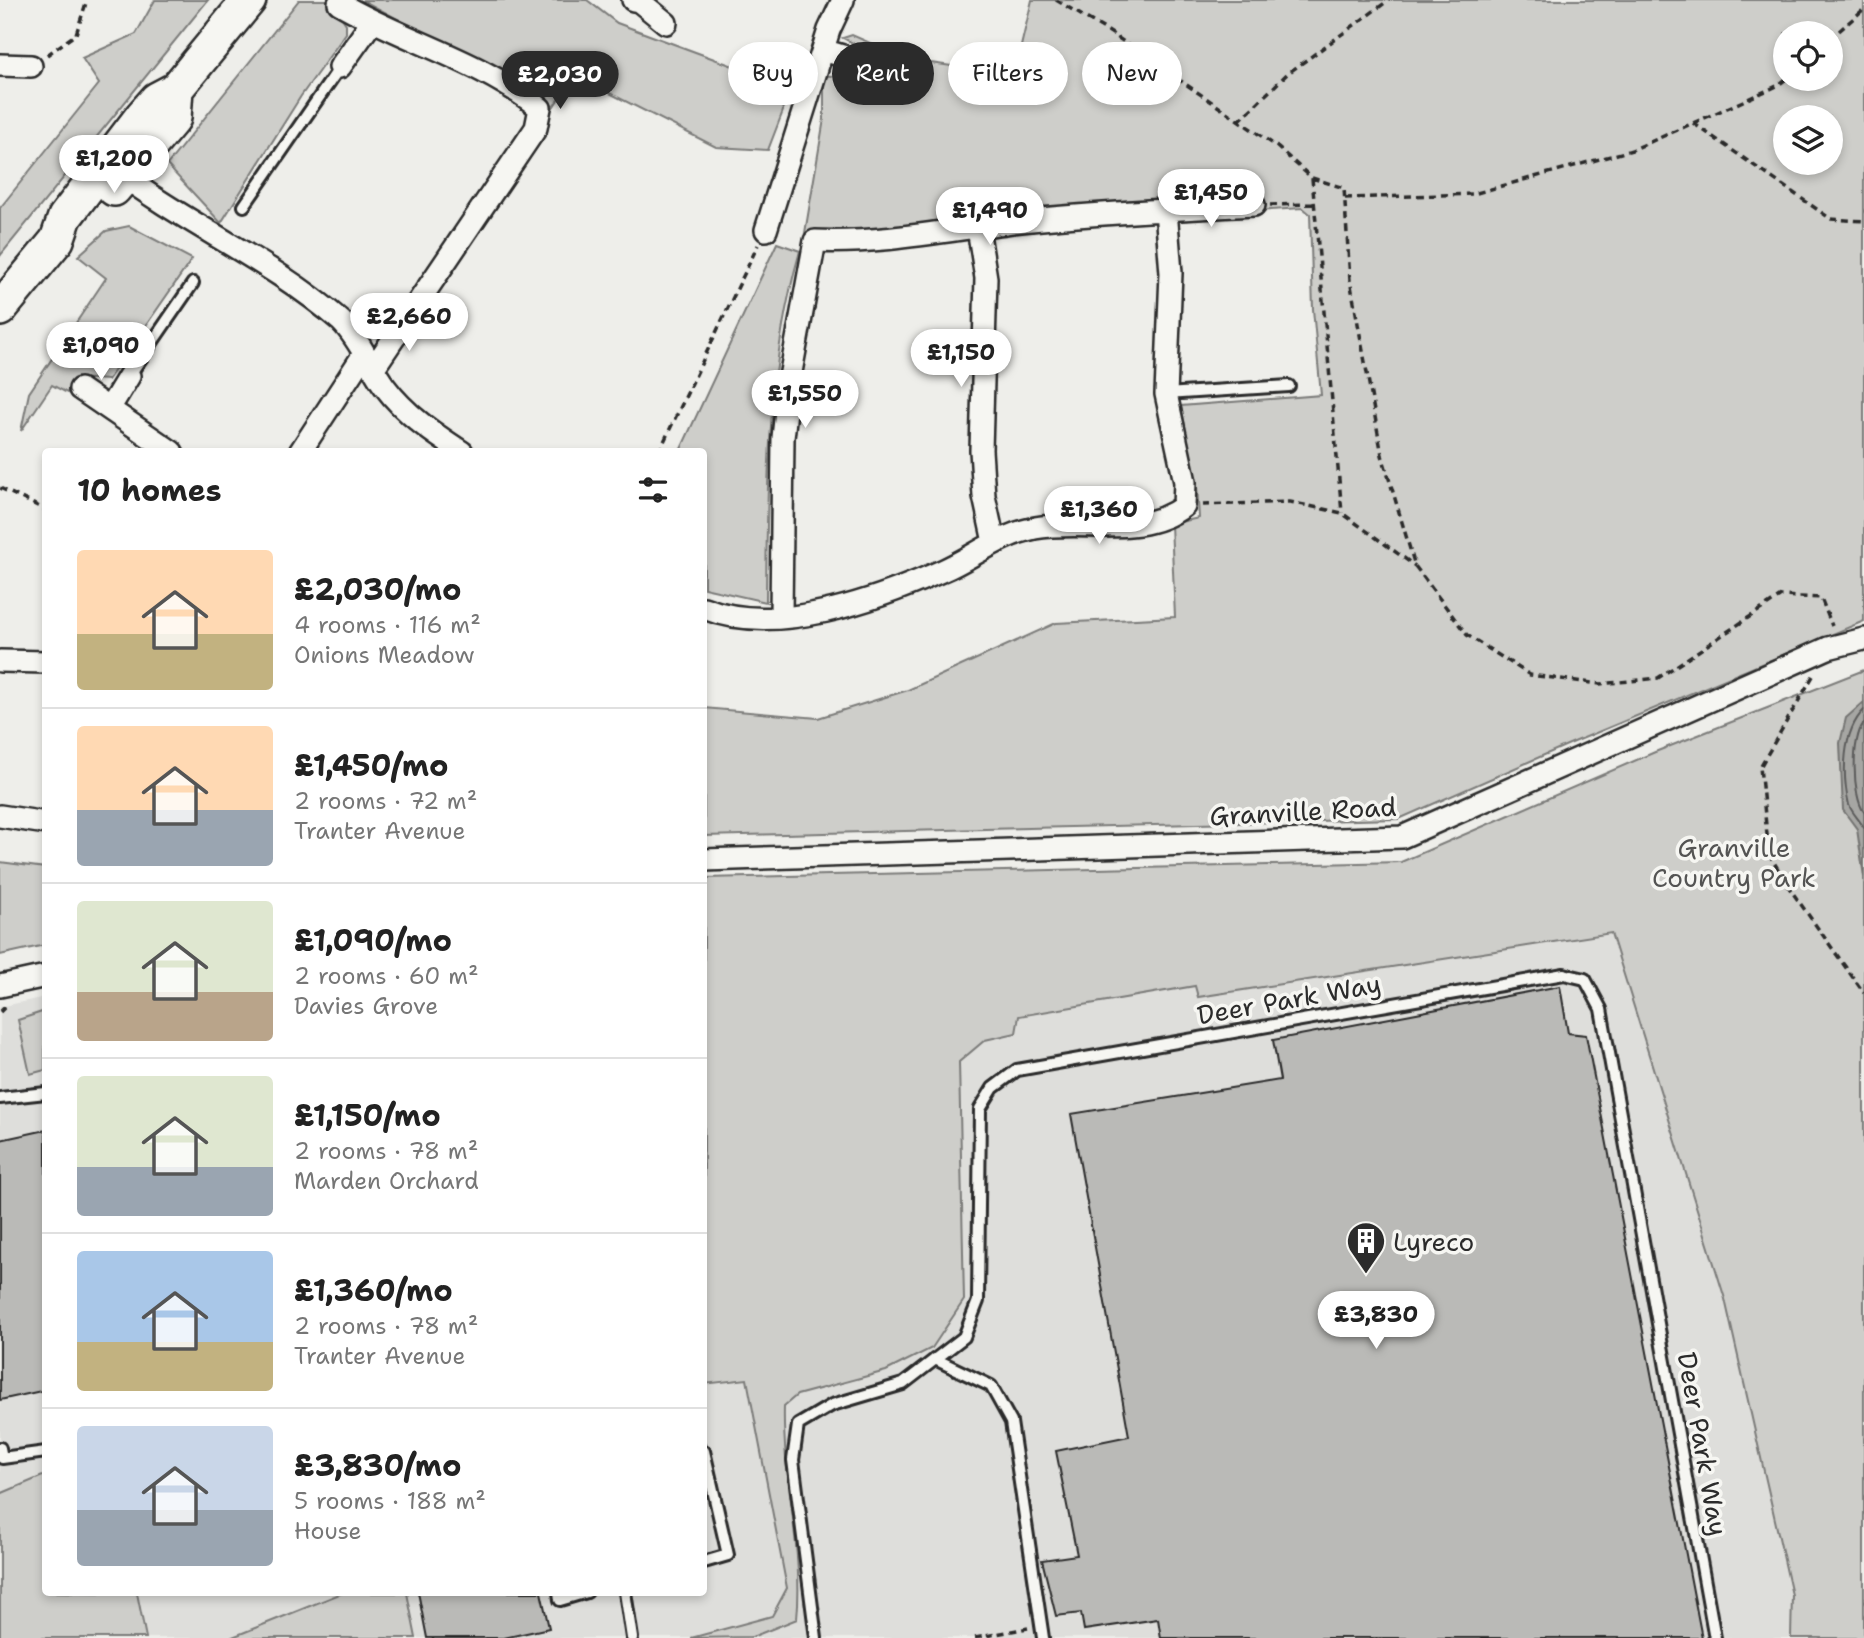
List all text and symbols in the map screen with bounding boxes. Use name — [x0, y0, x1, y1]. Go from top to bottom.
map controls — [1773, 21, 1843, 175]
button: locate — [1773, 21, 1843, 91]
chip: Buy — [728, 42, 818, 105]
chip: Rent — [832, 42, 934, 105]
chip: Filters — [948, 42, 1068, 105]
chip: New — [1082, 42, 1182, 105]
pin: £2,030 — [503, 52, 617, 111]
text: £2,030 — [518, 59, 602, 89]
button: layers — [1773, 105, 1843, 175]
pin: £1,200 — [57, 136, 171, 195]
text: £1,200 — [75, 143, 153, 173]
pin: £1,450 — [1154, 170, 1268, 229]
text: £1,450 — [1174, 177, 1248, 207]
pin: £1,490 — [933, 188, 1047, 247]
text: £1,490 — [952, 195, 1028, 225]
pin: £2,660 — [352, 294, 466, 353]
text: £2,660 — [366, 301, 452, 331]
pin: £1,090 — [44, 322, 158, 382]
text: £1,090 — [62, 330, 140, 360]
pin: £1,150 — [904, 330, 1018, 389]
text: £1,150 — [927, 337, 995, 367]
pin: £1,550 — [748, 370, 862, 430]
text: £1,550 — [768, 378, 842, 408]
text: 10 homes — [77, 470, 222, 511]
icon: filters — [634, 471, 672, 509]
pin: £1,360 — [1042, 486, 1156, 546]
text: £1,360 — [1060, 494, 1138, 524]
text: £2,030/mo — [294, 569, 462, 610]
icon: home — [133, 578, 217, 662]
text: 4 rooms · 116 m² — [294, 610, 481, 640]
text: Onions Meadow — [294, 640, 474, 670]
text: £1,450/mo — [294, 745, 448, 786]
icon: home — [133, 754, 217, 838]
text: 2 rooms · 72 m² — [294, 786, 477, 816]
street label: Granville Road — [1209, 789, 1397, 833]
text: Tranter Avenue — [294, 816, 465, 846]
park label: Granville Country Park — [1652, 830, 1816, 895]
text: £1,090/mo — [294, 920, 452, 961]
icon: home — [133, 929, 217, 1013]
text: 2 rooms · 60 m² — [294, 961, 479, 991]
street label: Deer Park Way — [1194, 966, 1384, 1032]
text: Davies Grove — [294, 991, 438, 1021]
text: £1,150/mo — [294, 1095, 441, 1136]
icon: home — [133, 1104, 217, 1188]
text: 2 rooms · 78 m² — [294, 1136, 478, 1166]
text: Marden Orchard — [294, 1166, 479, 1196]
building icon: Lyreco — [1345, 1220, 1387, 1275]
place label: Lyreco — [1393, 1224, 1474, 1259]
text: £1,360/mo — [294, 1270, 453, 1311]
icon: home — [133, 1279, 217, 1363]
pin: £3,830 — [1319, 1292, 1433, 1351]
text: £3,830 — [1334, 1299, 1418, 1329]
text: 2 rooms · 78 m² — [294, 1311, 478, 1341]
text: Tranter Avenue — [294, 1341, 465, 1371]
street label: Deer Park Way — [1670, 1349, 1736, 1539]
text: £3,830/mo — [294, 1445, 461, 1486]
icon: home — [133, 1454, 217, 1538]
text: 5 rooms · 188 m² — [294, 1486, 486, 1516]
text: House — [294, 1516, 362, 1546]

